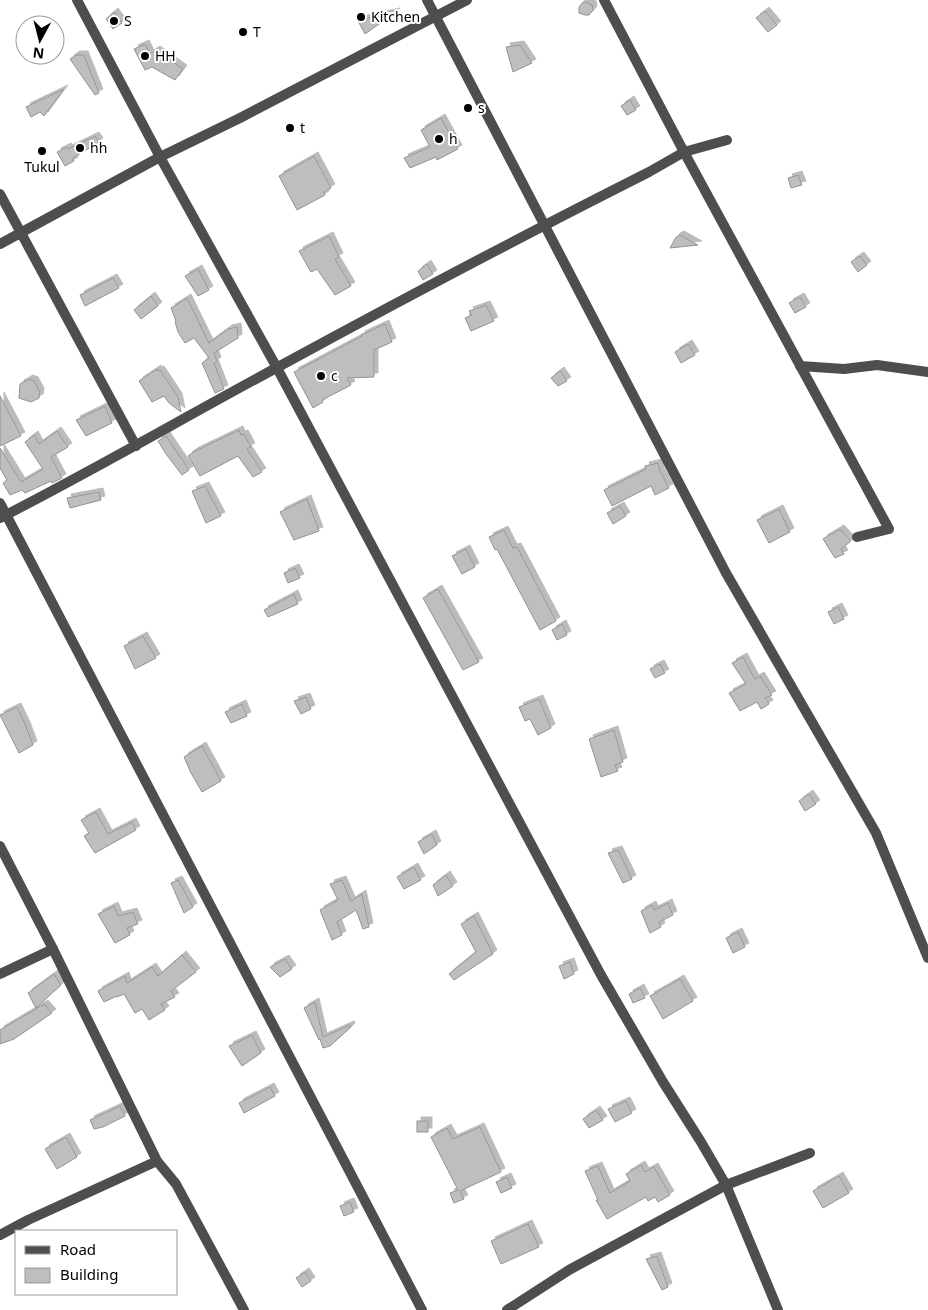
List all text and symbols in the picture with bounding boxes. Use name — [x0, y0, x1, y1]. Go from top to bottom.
place label: Kitchen — [371, 7, 420, 26]
place label: S — [124, 11, 132, 30]
marker: Kitchen — [355, 11, 367, 23]
north arrow — [15, 15, 65, 65]
marker: S — [108, 15, 120, 27]
place label: T — [253, 22, 261, 41]
marker: T — [237, 26, 249, 38]
text: N — [32, 43, 45, 64]
place label: HH — [155, 46, 176, 65]
marker: HH — [139, 50, 151, 62]
place label: s — [478, 98, 485, 117]
marker: s — [462, 102, 474, 114]
place label: t — [300, 118, 305, 137]
marker: t — [284, 122, 296, 134]
place label: h — [449, 129, 458, 148]
marker: h — [433, 133, 445, 145]
place label: hh — [90, 138, 107, 157]
marker: hh — [74, 142, 86, 154]
marker: Tukul — [36, 145, 48, 157]
place label: Tukul — [24, 157, 60, 176]
place label: c — [331, 366, 338, 385]
marker: c — [315, 370, 327, 382]
legend — [15, 1230, 178, 1295]
text: Road — [60, 1239, 96, 1259]
text: Building — [60, 1264, 118, 1284]

